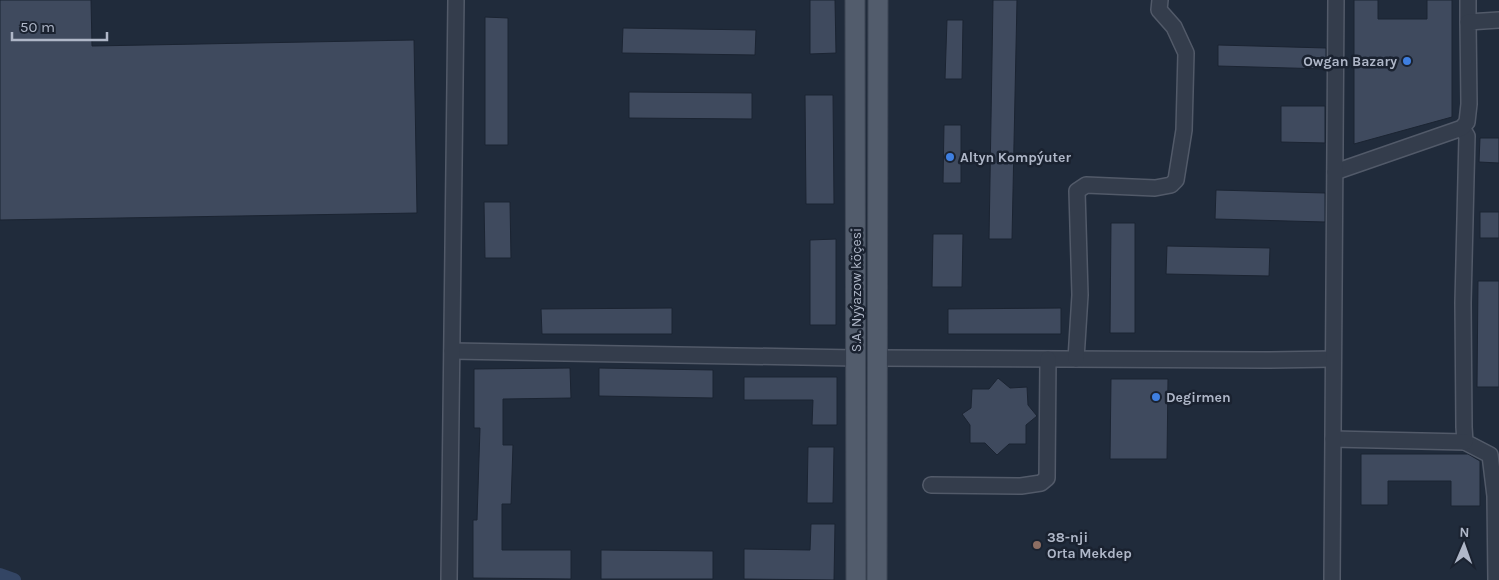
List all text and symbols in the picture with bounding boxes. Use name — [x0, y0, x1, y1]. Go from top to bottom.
scale bar — [12, 10, 108, 42]
text: 50 m — [20, 18, 55, 36]
place label: Owgan Bazary — [1303, 53, 1397, 70]
marker: Owgan Bazary — [1401, 55, 1413, 67]
place label: Altyn Kompýuter — [960, 149, 1072, 166]
marker: Altyn Kompýuter — [944, 151, 956, 163]
street label: S.A. Nyýazow köçesi — [848, 228, 865, 352]
place label: Degirmen — [1166, 389, 1231, 406]
marker: Degirmen — [1150, 391, 1162, 403]
north arrow — [1439, 520, 1489, 570]
text: N — [1459, 524, 1470, 541]
place label: 38-nji Orta Mekdep — [1047, 529, 1132, 562]
marker: 38-nji Orta Mekdep — [1031, 539, 1043, 551]

